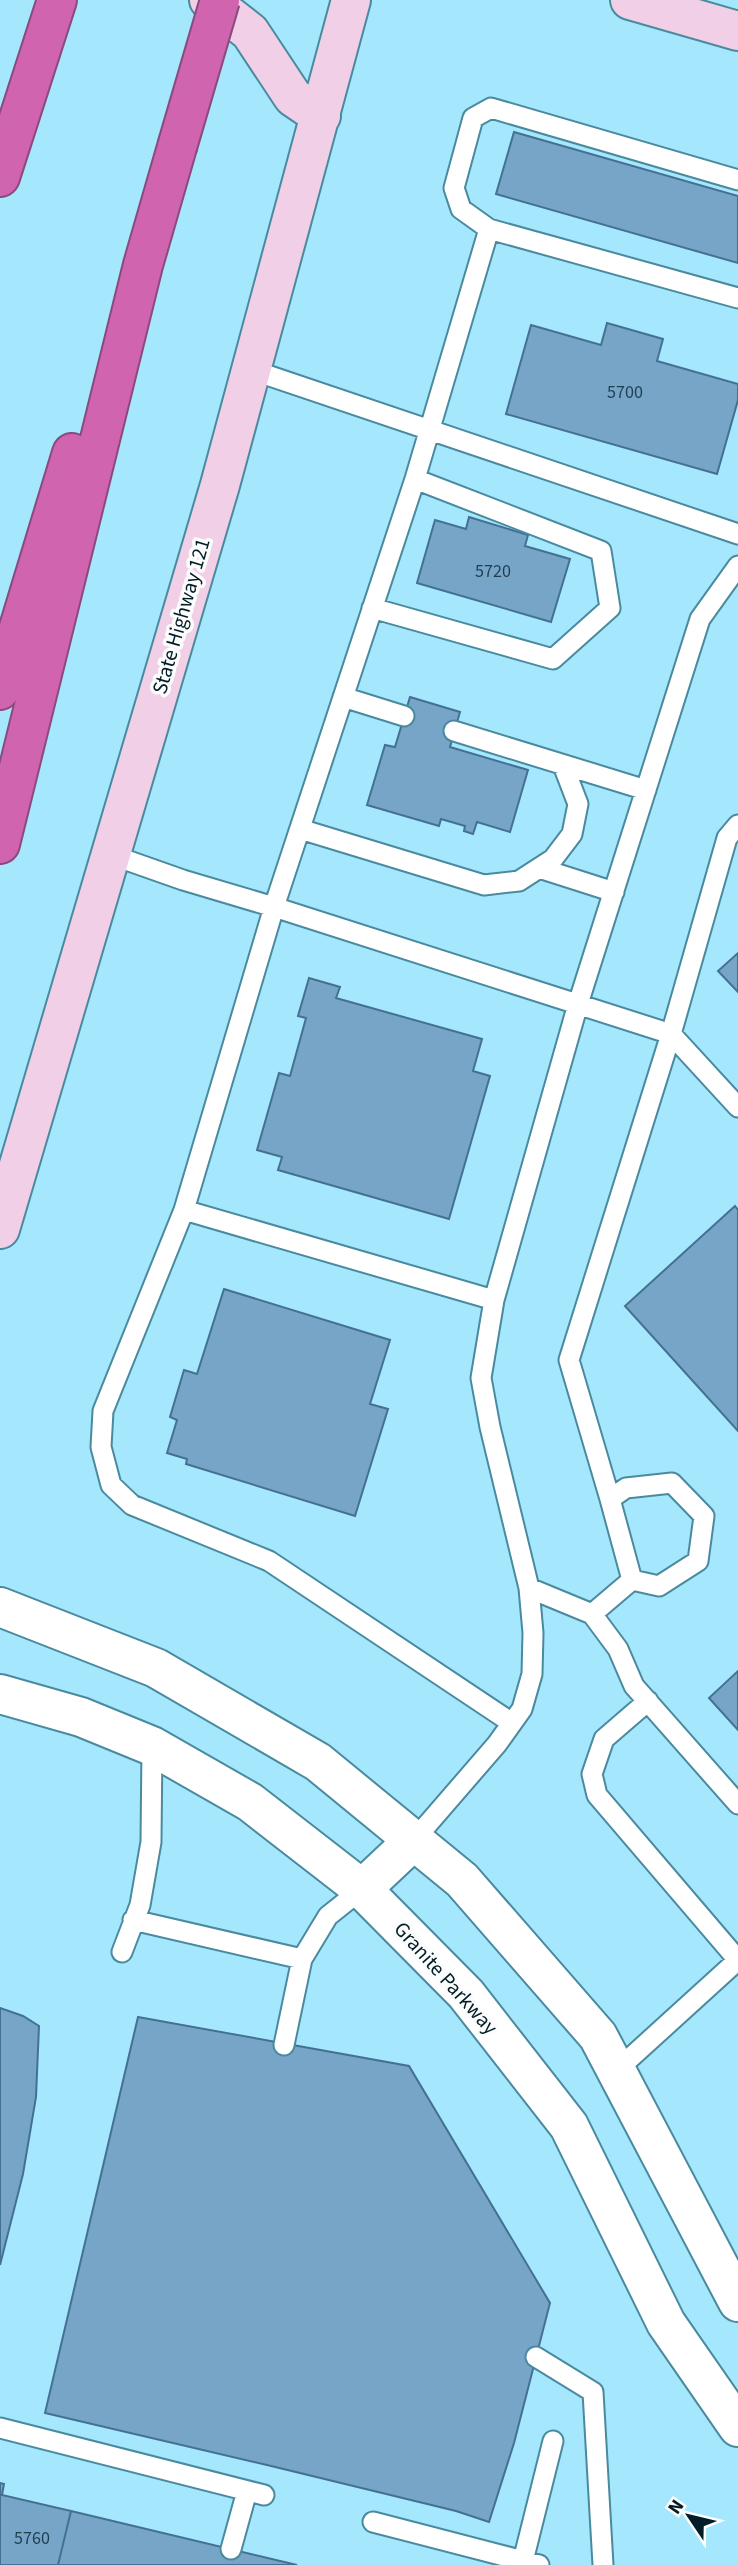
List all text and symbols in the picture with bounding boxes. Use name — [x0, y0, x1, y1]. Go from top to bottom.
house number: 5700 — [607, 380, 643, 405]
street label: State Highway 121 — [144, 535, 218, 697]
house number: 5720 — [475, 559, 511, 584]
street label: Granite Parkway — [387, 1915, 505, 2041]
north arrow — [654, 2481, 724, 2551]
text: N — [662, 2494, 691, 2520]
house number: 5760 — [14, 2526, 50, 2551]

